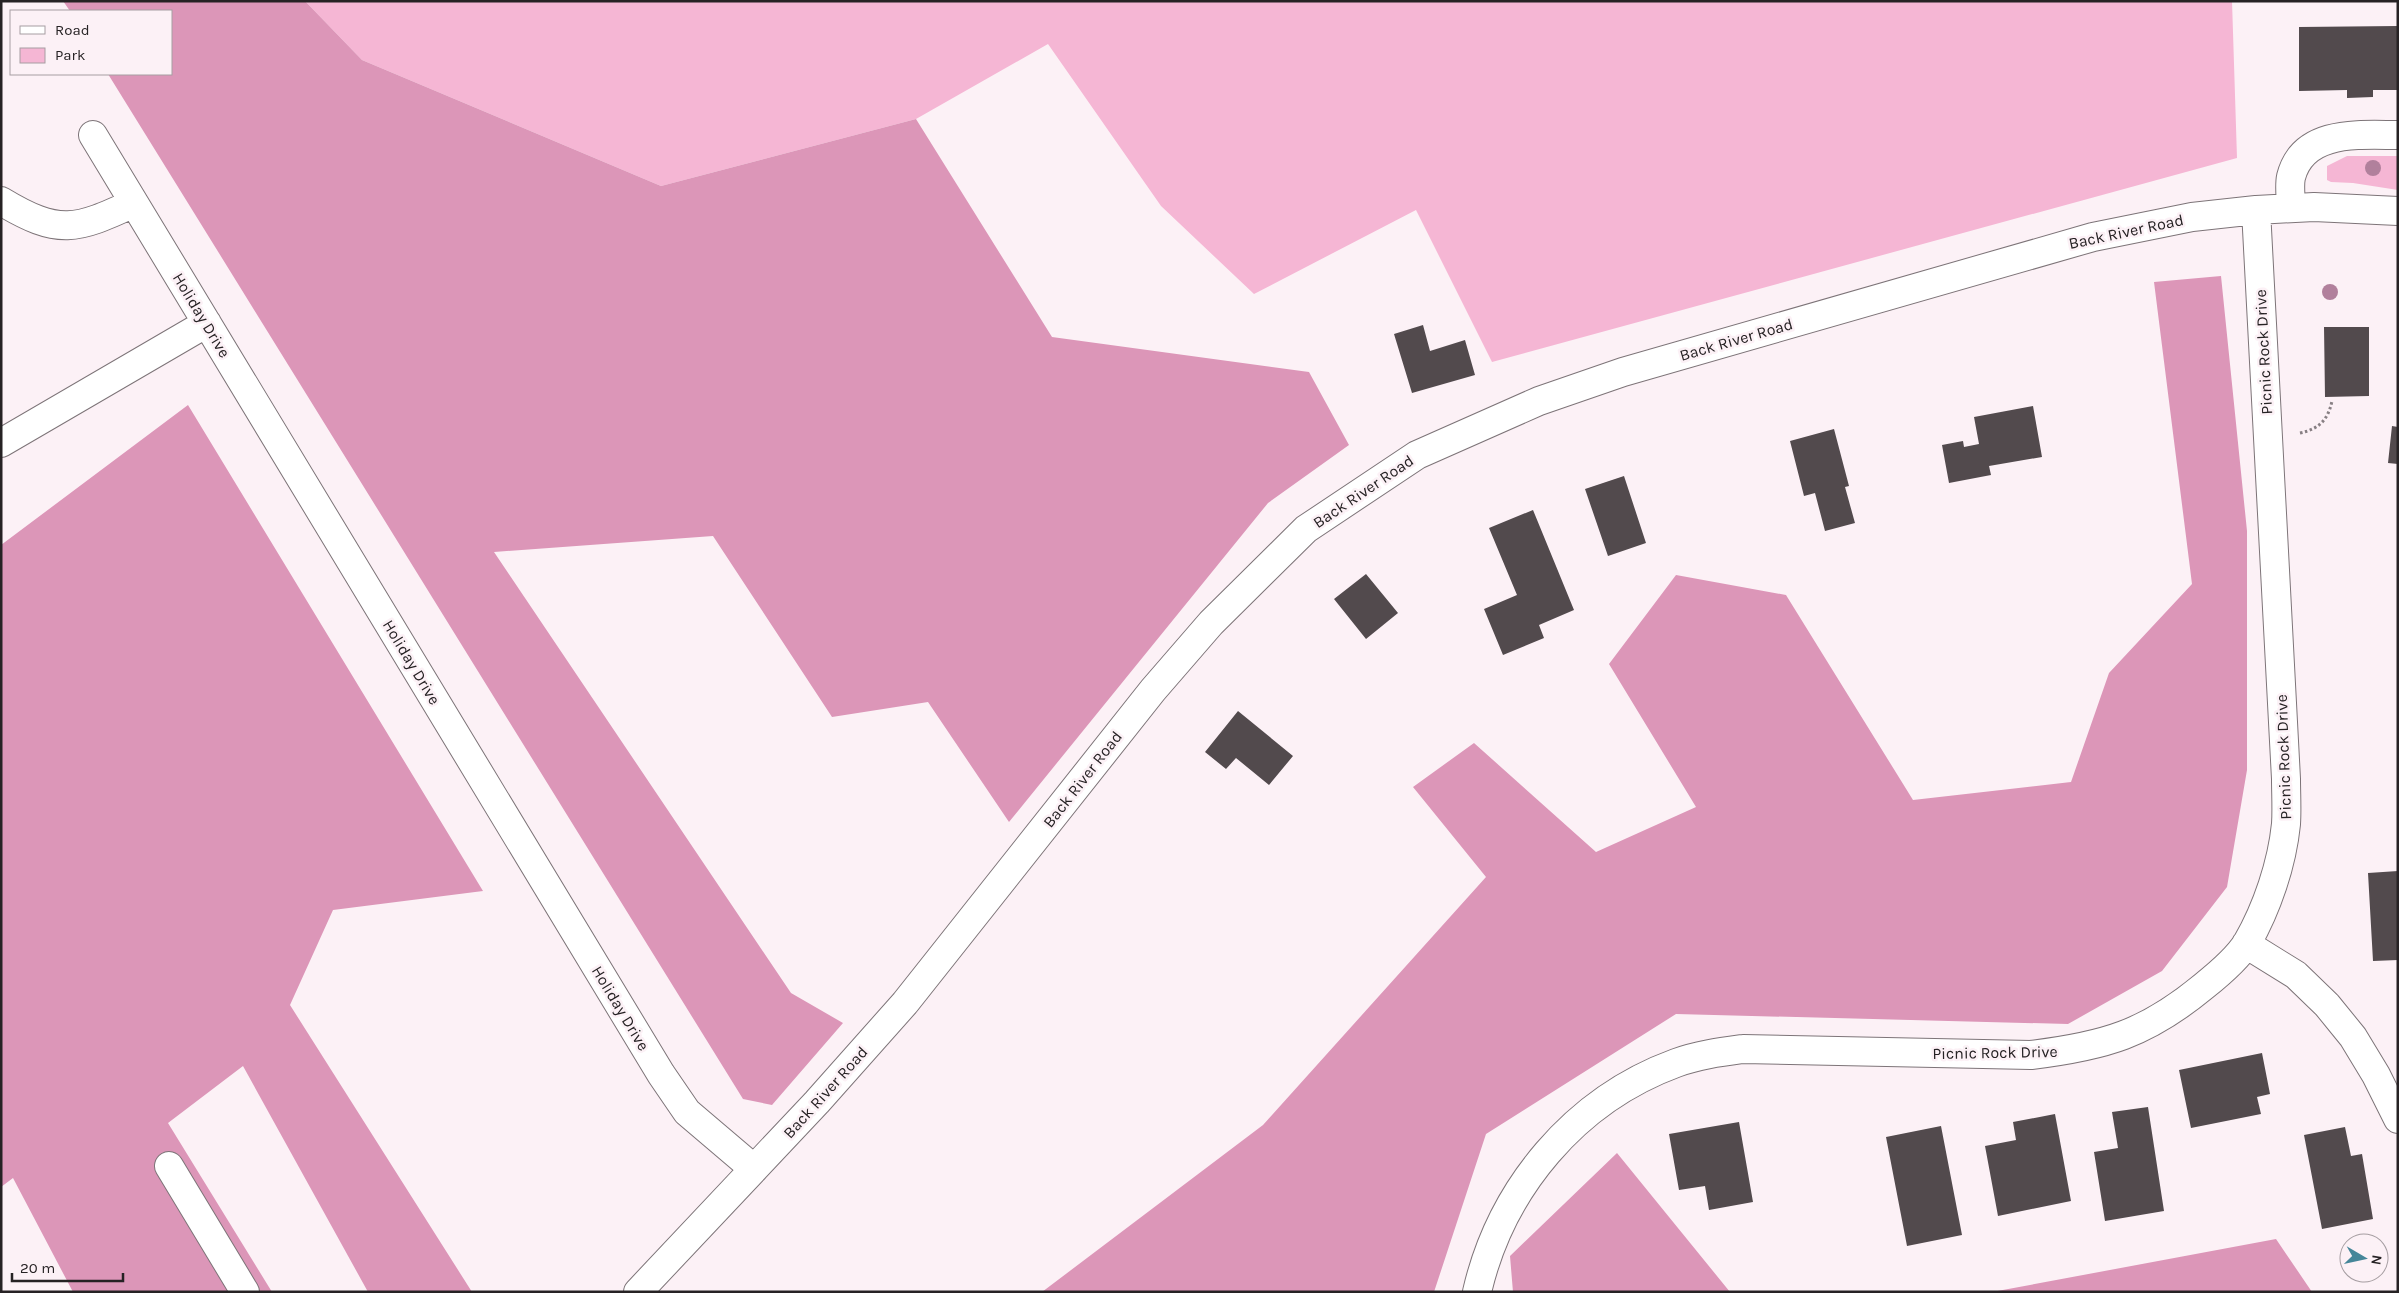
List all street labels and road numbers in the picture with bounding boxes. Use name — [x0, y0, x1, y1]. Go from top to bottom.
street label: Back River Road — [2067, 210, 2185, 253]
street label: Holiday Drive — [169, 269, 234, 361]
street label: Picnic Rock Drive — [2251, 289, 2276, 415]
street label: Back River Road — [1677, 314, 1795, 365]
street label: Back River Road — [1309, 451, 1417, 532]
street label: Holiday Drive — [379, 616, 444, 708]
street label: Picnic Rock Drive — [2272, 694, 2295, 820]
street label: Back River Road — [1039, 727, 1126, 831]
street label: Holiday Drive — [588, 962, 653, 1054]
street label: Back River Road — [779, 1042, 872, 1142]
street label: Picnic Rock Drive — [1932, 1042, 2058, 1063]

